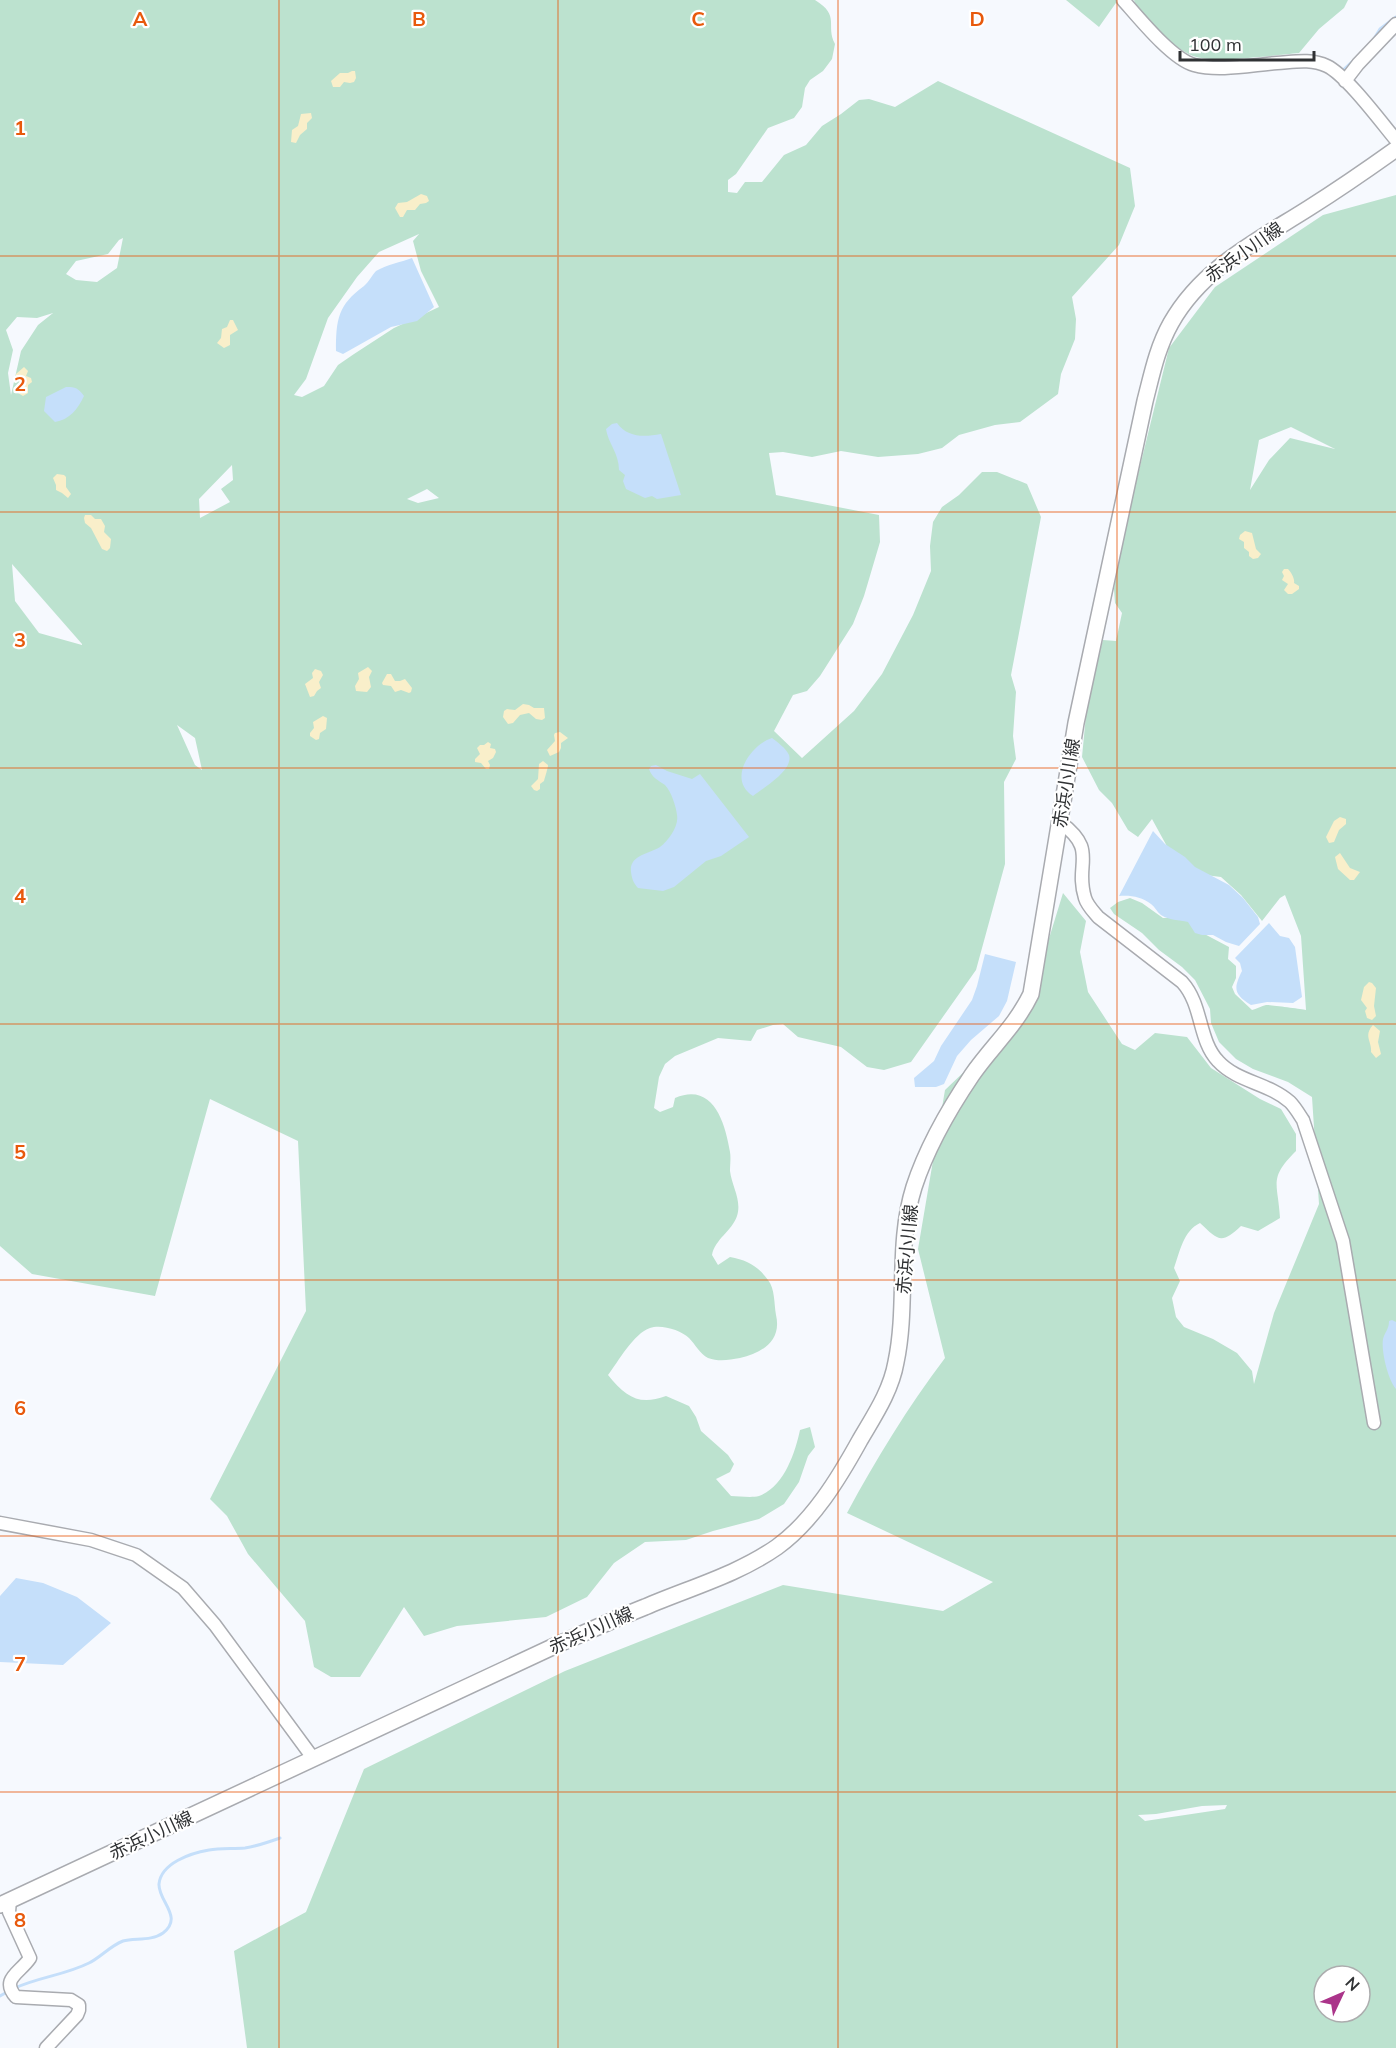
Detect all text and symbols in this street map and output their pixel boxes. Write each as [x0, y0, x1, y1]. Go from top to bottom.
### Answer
text: A [133, 6, 148, 31]
text: B [412, 6, 426, 31]
text: C [691, 6, 705, 31]
text: D [969, 6, 985, 31]
scale bar [1180, 24, 1314, 62]
text: 100 m [1189, 33, 1242, 56]
text: 1 [14, 115, 26, 140]
street label: 赤浜小川線 [1201, 217, 1287, 287]
text: 2 [14, 371, 26, 396]
text: 3 [14, 627, 26, 652]
street label: 赤浜小川線 [1048, 737, 1084, 829]
text: 4 [14, 883, 26, 908]
text: 5 [14, 1139, 26, 1164]
street label: 赤浜小川線 [892, 1203, 922, 1295]
text: 6 [14, 1395, 26, 1420]
street label: 赤浜小川線 [545, 1601, 637, 1659]
text: 7 [14, 1651, 26, 1676]
street label: 赤浜小川線 [105, 1806, 197, 1864]
text: 8 [14, 1907, 26, 1932]
north arrow [1312, 1964, 1372, 2024]
text: N [1341, 1972, 1364, 1995]

